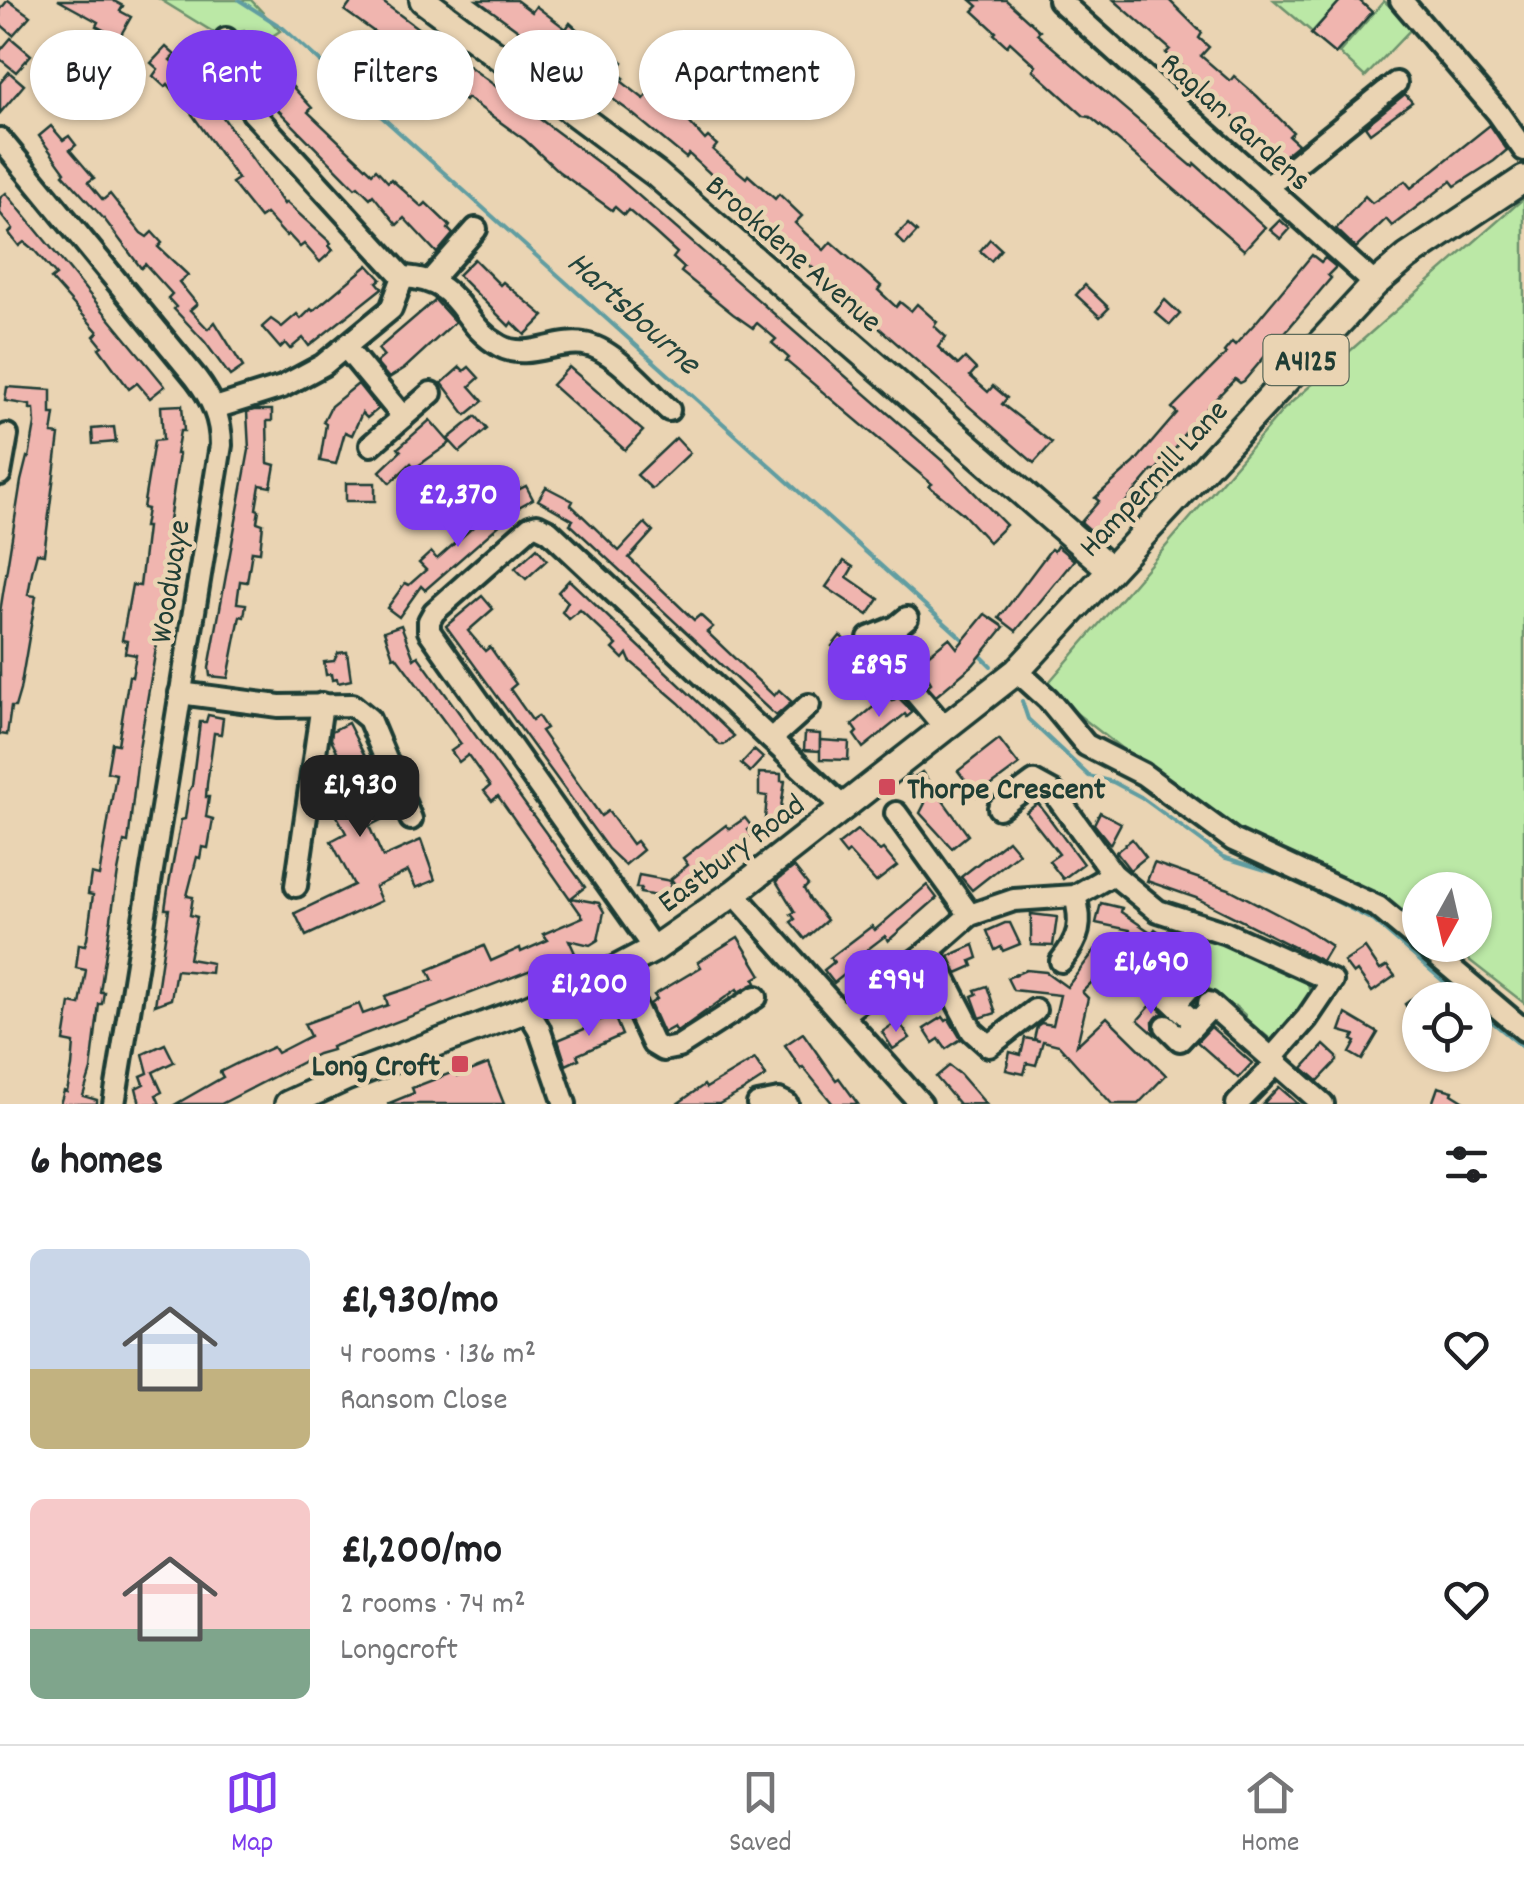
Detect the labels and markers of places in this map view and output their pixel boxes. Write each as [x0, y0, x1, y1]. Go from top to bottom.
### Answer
pin: £2,370 [377, 465, 539, 550]
pin: £895 [820, 635, 938, 720]
pin: £1,930 [279, 755, 441, 840]
place label: Thorpe Crescent [907, 769, 1106, 815]
marker: Thorpe Crescent [876, 776, 898, 798]
pin: £1,690 [1070, 932, 1232, 1017]
pin: £994 [837, 950, 955, 1035]
pin: £1,200 [508, 954, 670, 1039]
place label: Long Croft [312, 1046, 440, 1092]
marker: Long Croft [449, 1053, 471, 1075]

